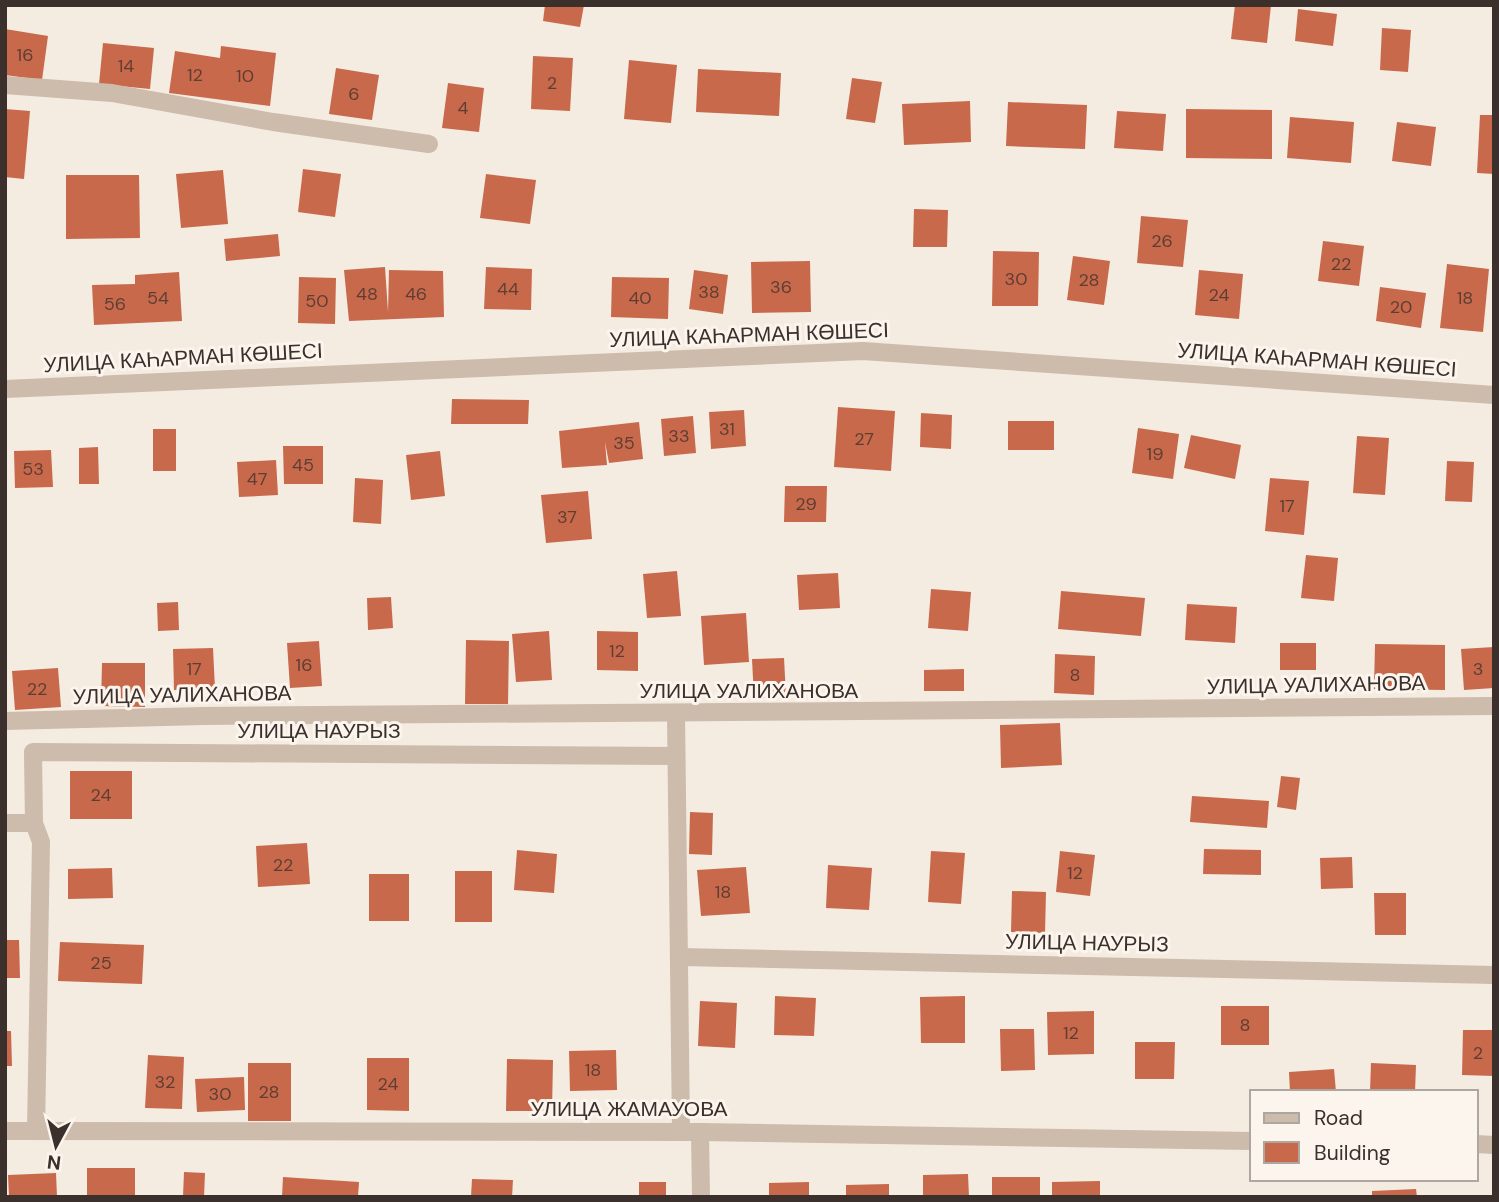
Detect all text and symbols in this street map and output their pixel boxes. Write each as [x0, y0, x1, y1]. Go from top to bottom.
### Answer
house number: 16 [17, 43, 33, 67]
house number: 14 [118, 54, 134, 78]
house number: 12 [187, 63, 203, 87]
house number: 10 [236, 64, 254, 88]
house number: 2 [547, 71, 557, 95]
house number: 6 [348, 82, 360, 106]
house number: 4 [458, 96, 469, 120]
house number: 26 [1151, 229, 1173, 253]
house number: 22 [1331, 252, 1351, 276]
house number: 30 [1005, 267, 1027, 291]
house number: 28 [1078, 268, 1100, 292]
house number: 36 [770, 275, 792, 299]
house number: 44 [497, 277, 519, 301]
house number: 38 [698, 280, 720, 304]
house number: 48 [356, 282, 378, 306]
house number: 46 [405, 282, 427, 306]
house number: 24 [1209, 283, 1230, 307]
house number: 54 [147, 286, 169, 310]
house number: 40 [628, 286, 652, 310]
house number: 18 [1457, 286, 1473, 310]
house number: 50 [305, 289, 329, 313]
house number: 56 [104, 292, 126, 316]
house number: 20 [1390, 295, 1412, 319]
street label: УЛИЦА КАҺАРМАН КӨШЕСІ [609, 316, 889, 354]
street label: УЛИЦА КАҺАРМАН КӨШЕСІ [1176, 336, 1458, 384]
street label: УЛИЦА КАҺАРМАН КӨШЕСІ [43, 337, 323, 379]
house number: 31 [719, 417, 735, 441]
house number: 33 [668, 424, 690, 448]
house number: 27 [854, 427, 874, 451]
house number: 35 [613, 431, 635, 455]
house number: 19 [1147, 442, 1163, 466]
house number: 45 [292, 453, 314, 477]
house number: 53 [22, 457, 44, 481]
house number: 47 [247, 467, 267, 491]
house number: 29 [795, 492, 817, 516]
house number: 17 [1279, 494, 1295, 518]
house number: 37 [557, 505, 577, 529]
house number: 12 [609, 639, 625, 663]
house number: 16 [296, 653, 312, 677]
house number: 17 [186, 657, 202, 681]
house number: 3 [1473, 657, 1483, 681]
house number: 8 [1070, 663, 1080, 687]
street label: УЛИЦА УАЛИХАНОВА [1206, 669, 1426, 701]
house number: 22 [27, 677, 47, 701]
street label: УЛИЦА УАЛИХАНОВА [640, 677, 858, 705]
street label: УЛИЦА УАЛИХАНОВА [72, 679, 292, 711]
street label: УЛИЦА НАУРЫЗ [237, 717, 401, 745]
house number: 24 [91, 783, 112, 807]
house number: 22 [273, 853, 293, 877]
house number: 12 [1067, 861, 1083, 885]
house number: 18 [715, 880, 731, 904]
street label: УЛИЦА НАУРЫЗ [1005, 928, 1169, 958]
house number: 25 [90, 951, 112, 975]
house number: 8 [1240, 1013, 1250, 1037]
house number: 12 [1063, 1021, 1079, 1045]
house number: 2 [1473, 1041, 1483, 1065]
house number: 18 [585, 1058, 601, 1082]
house number: 32 [154, 1070, 176, 1094]
house number: 24 [378, 1072, 399, 1096]
house number: 28 [258, 1080, 280, 1104]
house number: 30 [209, 1082, 231, 1106]
legend [1250, 1090, 1478, 1181]
street label: УЛИЦА ЖАМАУОВА [531, 1095, 727, 1123]
text: Road [1314, 1104, 1363, 1132]
north arrow [21, 1111, 91, 1181]
text: Building [1314, 1139, 1391, 1167]
text: N [46, 1149, 62, 1176]

